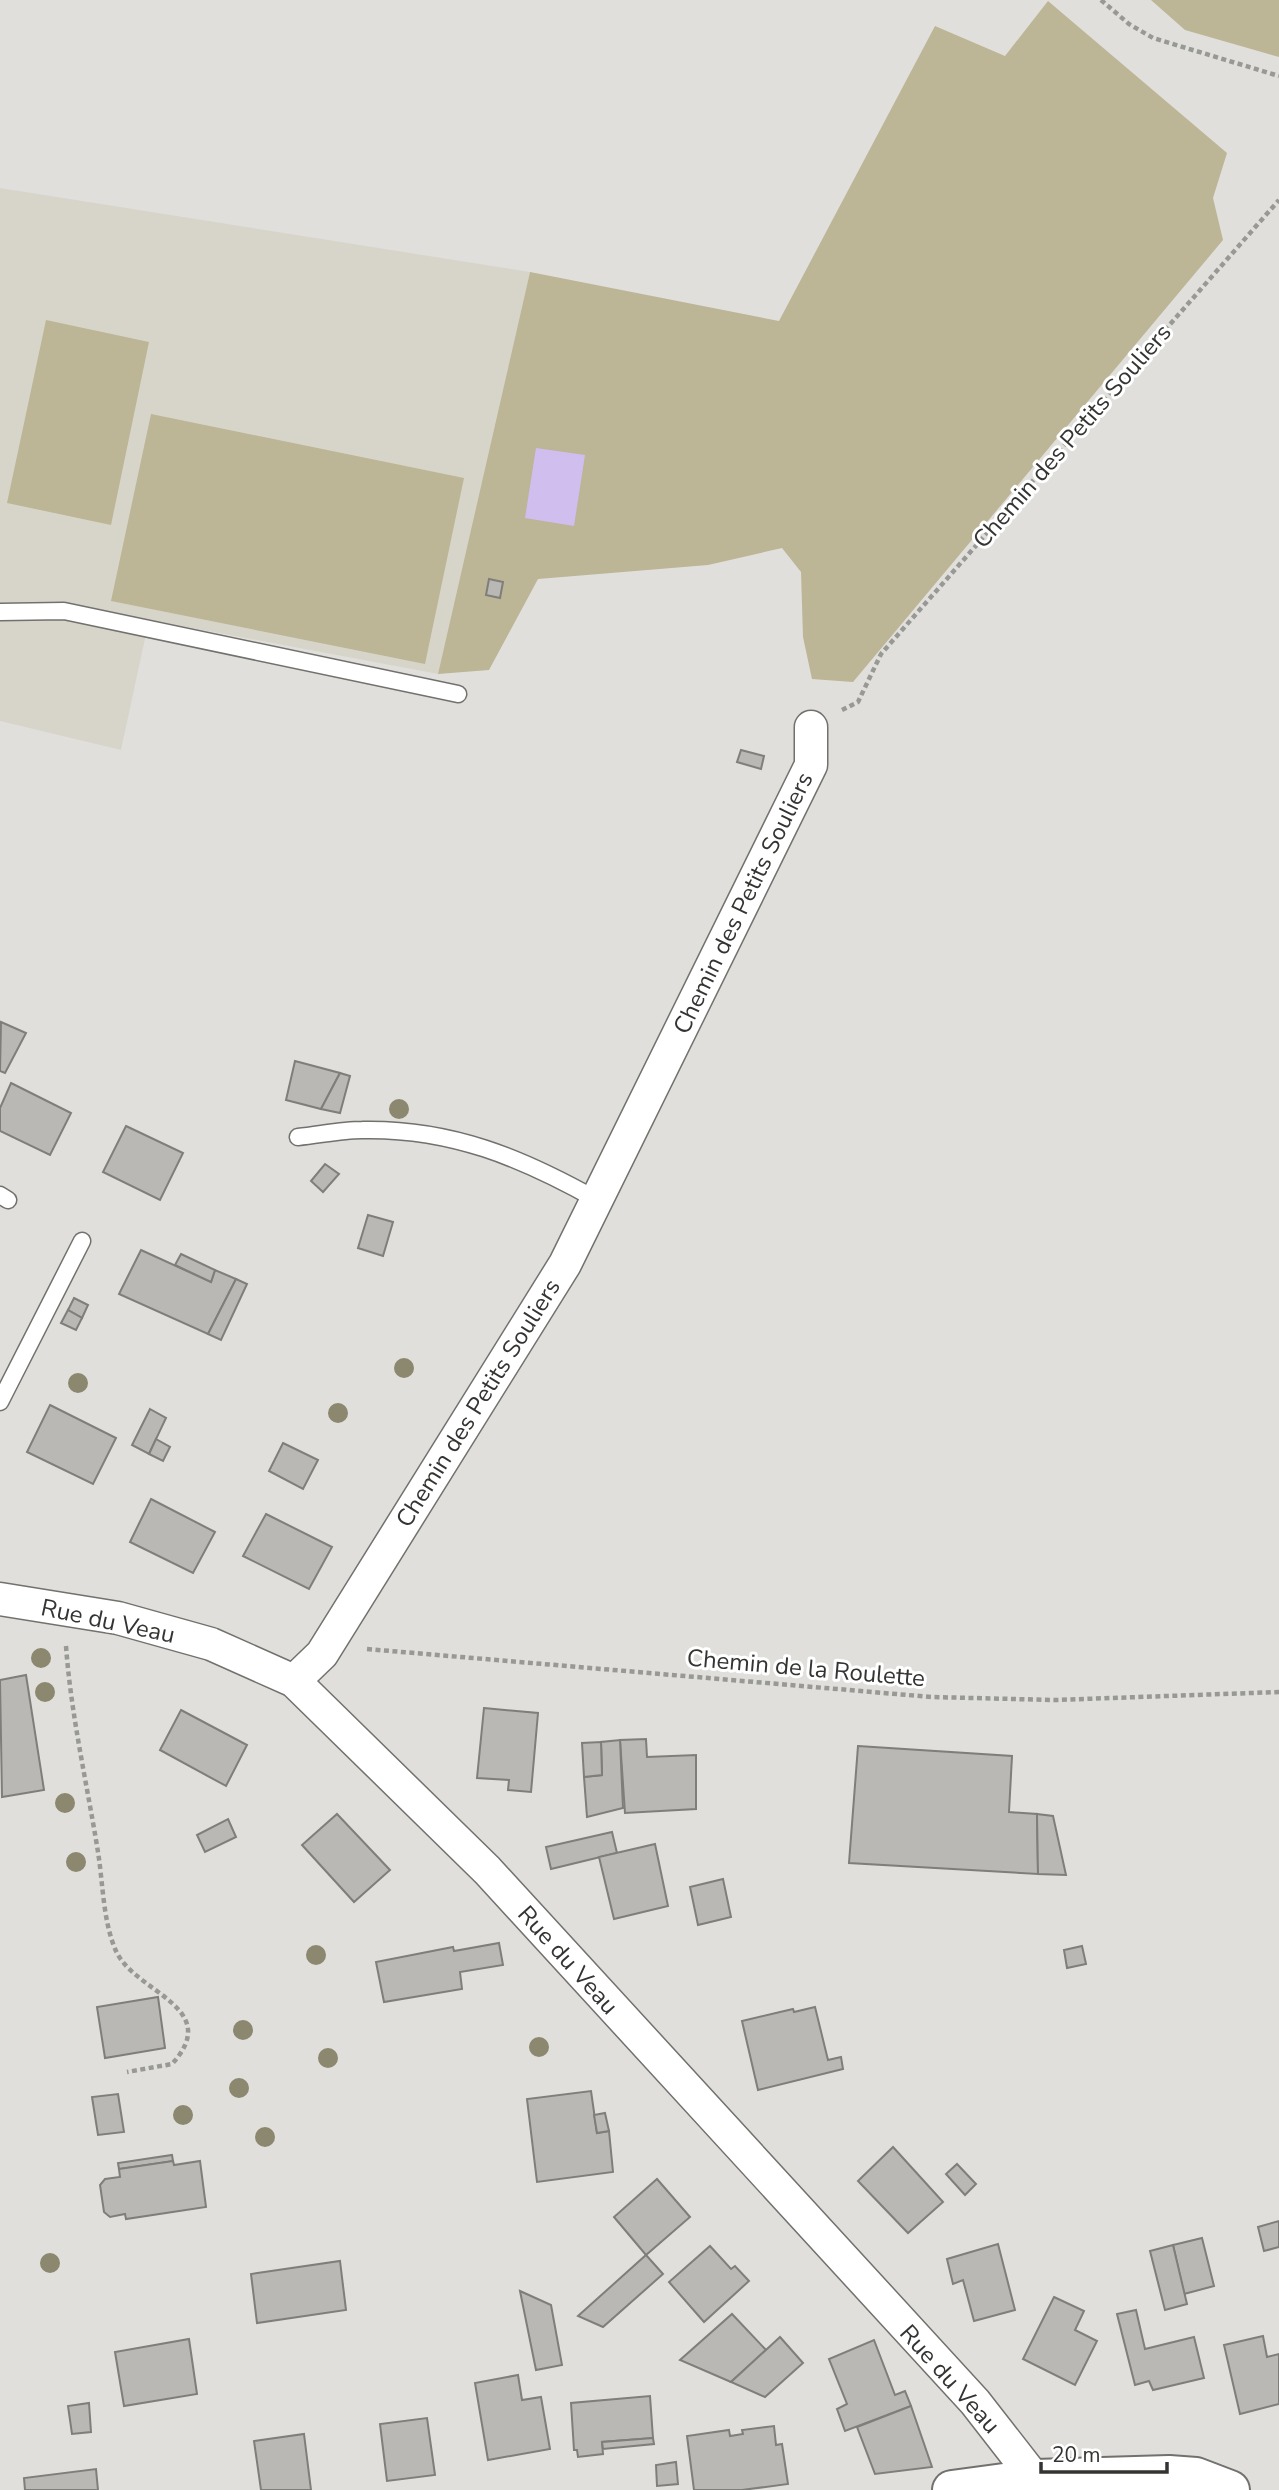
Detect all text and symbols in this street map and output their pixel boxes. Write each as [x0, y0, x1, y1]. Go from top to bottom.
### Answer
street label: Chemin des Petits Souliers [966, 317, 1178, 555]
street label: Chemin des Petits Souliers [666, 767, 820, 1039]
street label: Chemin des Petits Souliers [388, 1273, 568, 1533]
street label: Rue du Veau [38, 1591, 178, 1651]
street label: Chemin de la Roulette [686, 1642, 926, 1694]
street label: Rue du Veau [511, 1899, 625, 2021]
street label: Rue du Veau [893, 2318, 1007, 2440]
scale bar [1041, 2430, 1167, 2474]
text: 20 m [1052, 2441, 1101, 2469]

